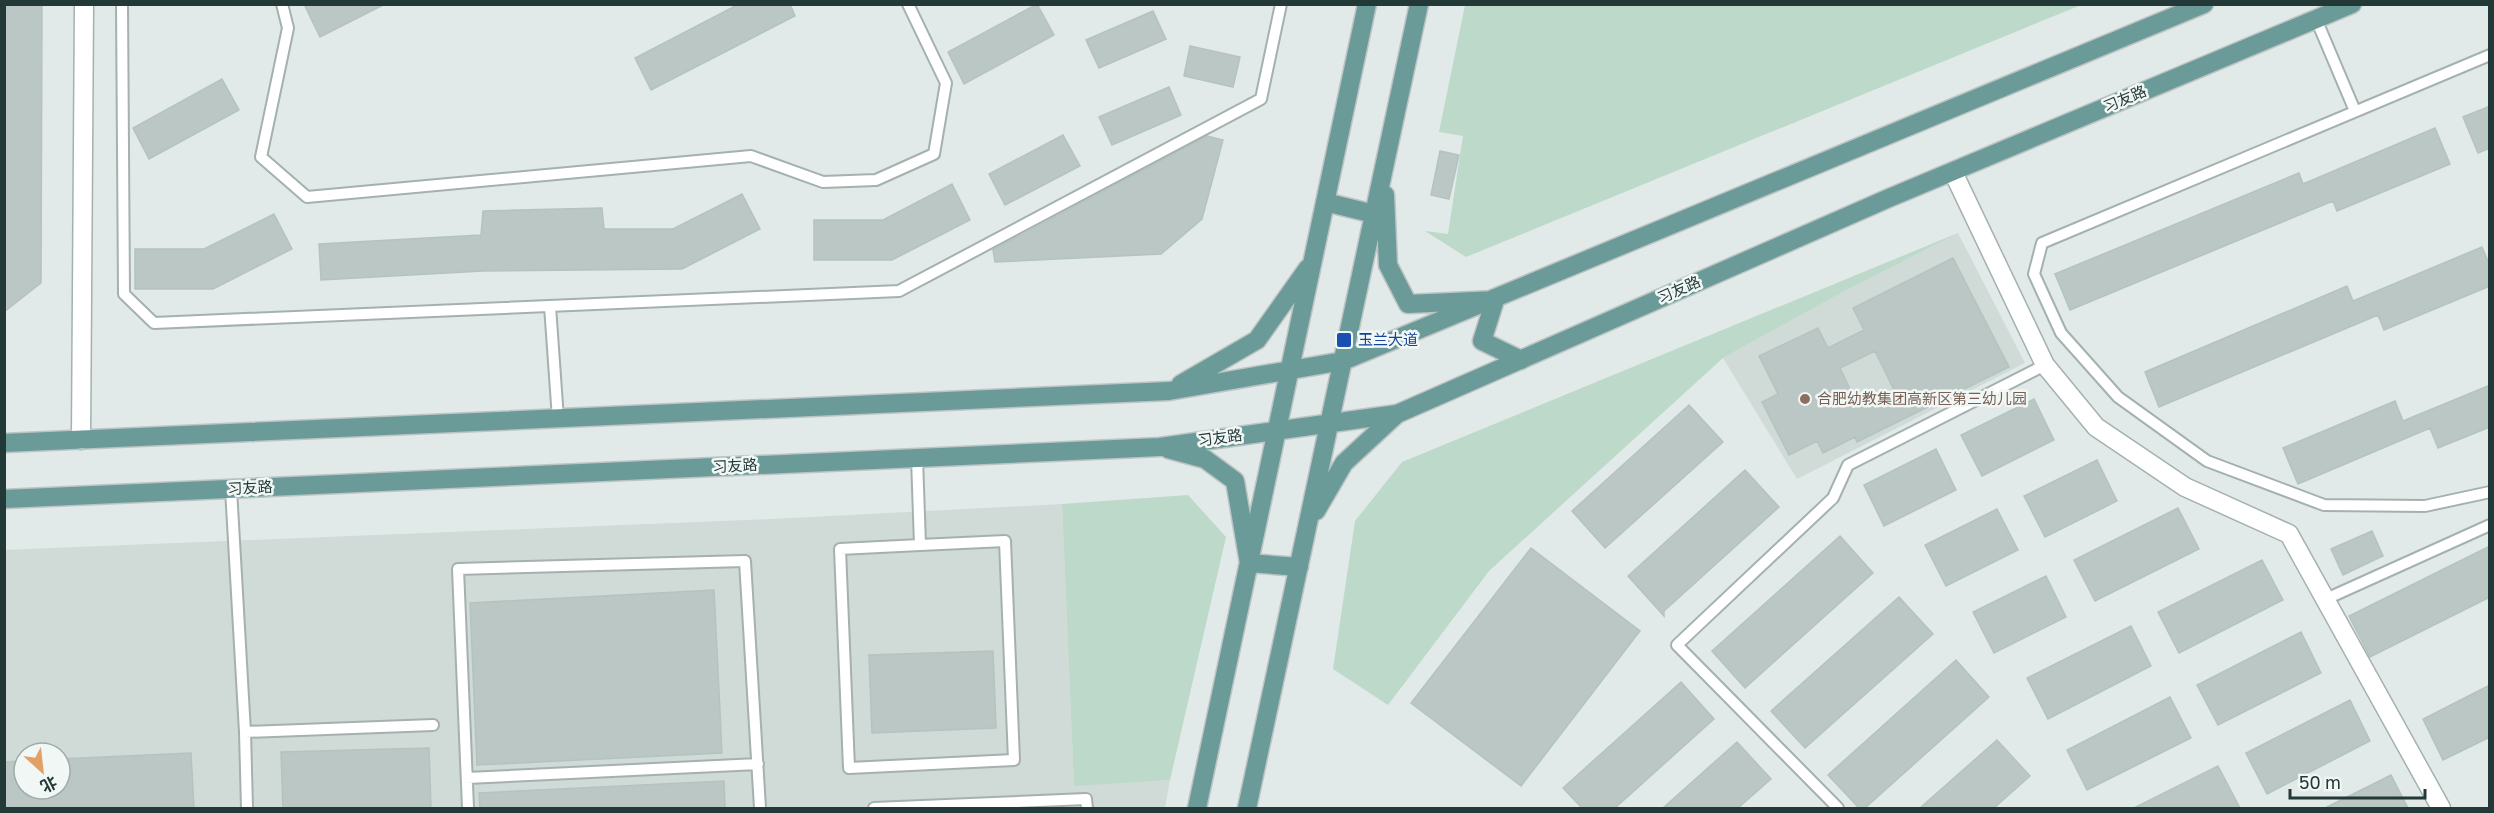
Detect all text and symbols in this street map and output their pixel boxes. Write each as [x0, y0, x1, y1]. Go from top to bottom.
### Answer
street label: 习友路 [2100, 81, 2149, 115]
street label: 习友路 [1654, 272, 1703, 306]
place label: 玉兰大道 [1358, 330, 1418, 348]
marker: 玉兰大道 [1335, 331, 1353, 349]
place label: 合肥幼教集团高新区第三幼儿园 [1817, 389, 2027, 407]
marker: 合肥幼教集团高新区第三幼儿园 [1798, 392, 1812, 406]
street label: 习友路 [1196, 425, 1243, 449]
street label: 习友路 [712, 455, 758, 475]
street label: 习友路 [227, 477, 273, 497]
north arrow [12, 741, 72, 801]
scale bar [2290, 762, 2425, 800]
text: 50 m [2299, 771, 2341, 793]
text: 北 [37, 772, 60, 797]

